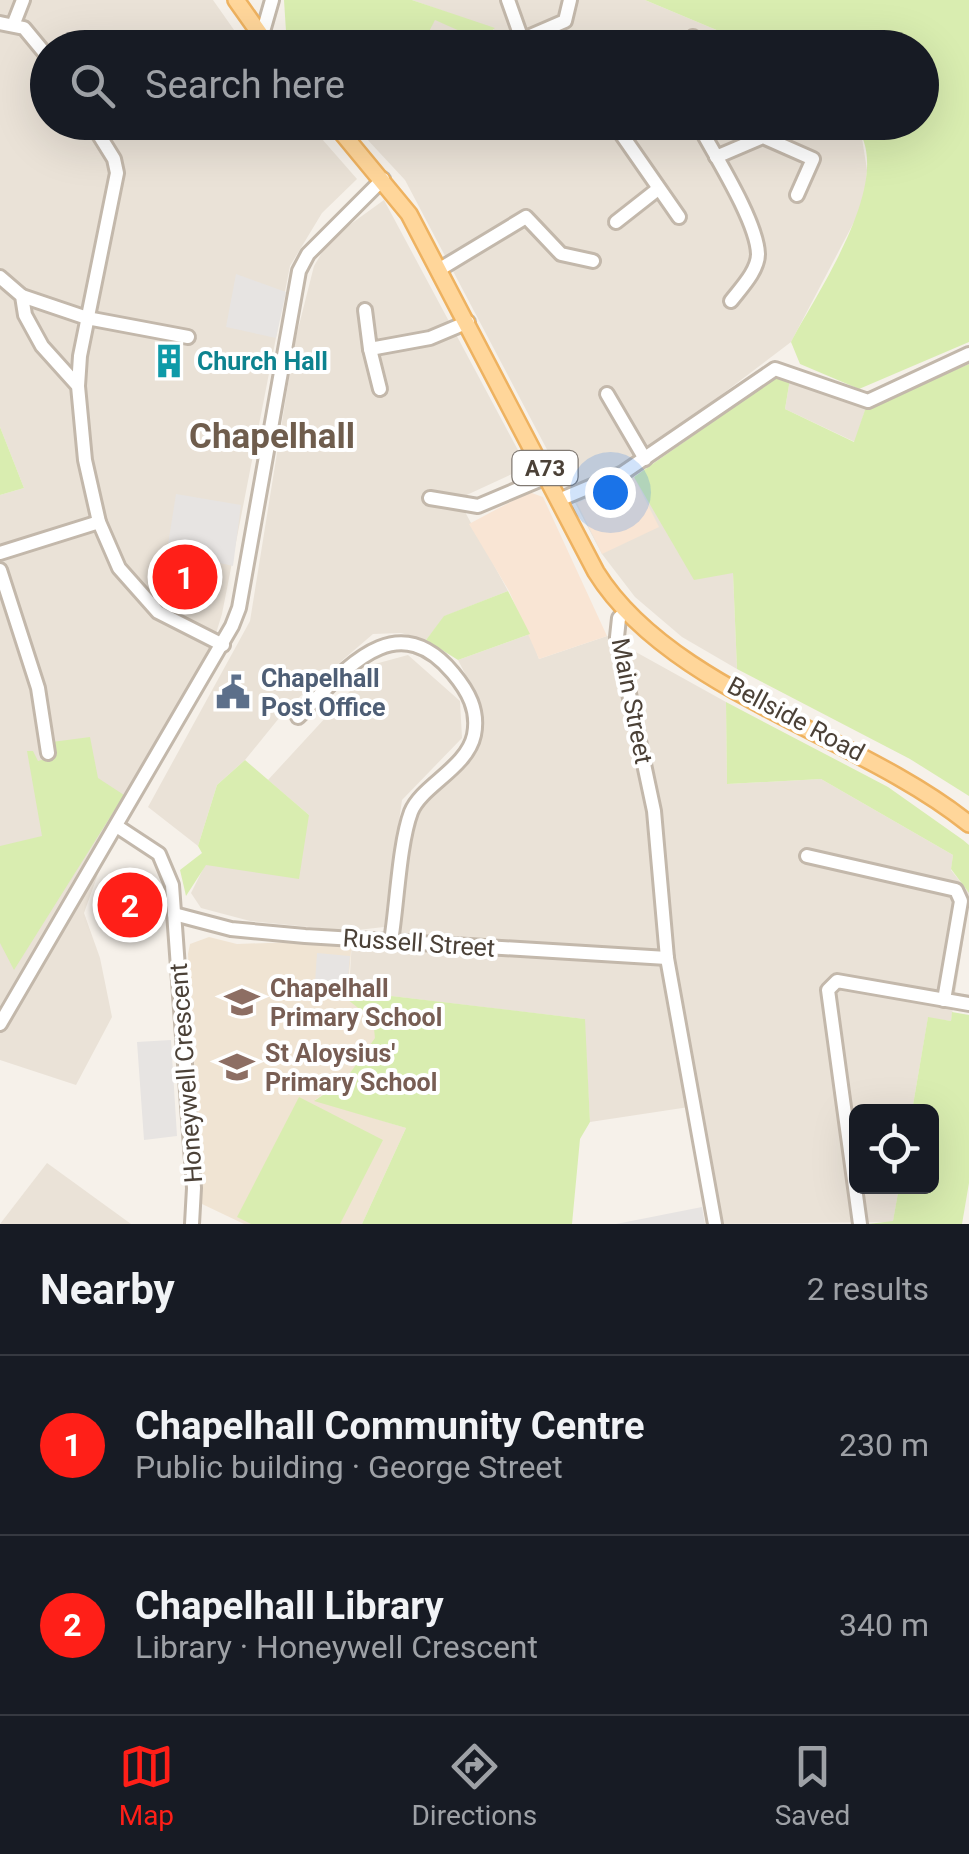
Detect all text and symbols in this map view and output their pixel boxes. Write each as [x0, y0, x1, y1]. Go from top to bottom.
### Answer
search box [30, 30, 939, 140]
icon: search [65, 58, 120, 113]
text: Search here [145, 63, 345, 107]
building icon: Church Hall [150, 342, 188, 380]
place label: Church Hall [197, 347, 328, 376]
district label: Chapelhall [189, 416, 355, 457]
road number: A73 [512, 451, 578, 485]
your location [585, 467, 636, 518]
pin: 1 [152, 540, 218, 614]
street label: Main Street [606, 636, 658, 766]
place label: Chapelhall Post Office [261, 664, 386, 722]
street label: Bellside Road [723, 671, 869, 767]
public building icon: Chapelhall Post Office [214, 673, 252, 711]
pin: 2 [98, 868, 162, 942]
street label: Russell Street [342, 923, 496, 963]
street label: Honeywell Crescent [164, 962, 208, 1184]
place label: Chapelhall Primary School [270, 974, 442, 1032]
school or university icon: Chapelhall Primary School [223, 983, 261, 1021]
place label: St Aloysius' Primary School [265, 1039, 437, 1097]
school or university icon: St Aloysius' Primary School [218, 1048, 256, 1086]
map controls [849, 1104, 939, 1194]
button: locate [849, 1104, 939, 1194]
text: Nearby [40, 1265, 175, 1314]
text: 2 results [807, 1270, 929, 1308]
text: Chapelhall Community Centre [135, 1404, 644, 1448]
text: 1 [63, 1426, 82, 1464]
text: 230 m [839, 1426, 929, 1464]
text: Public building · George Street [135, 1448, 563, 1486]
text: Chapelhall Library [135, 1584, 444, 1628]
text: 2 [63, 1606, 82, 1644]
text: 340 m [839, 1606, 929, 1644]
text: Library · Honeywell Crescent [135, 1628, 538, 1666]
tab: Map [119, 1739, 174, 1832]
tab: Directions [411, 1739, 537, 1832]
tab: Saved [775, 1739, 850, 1832]

